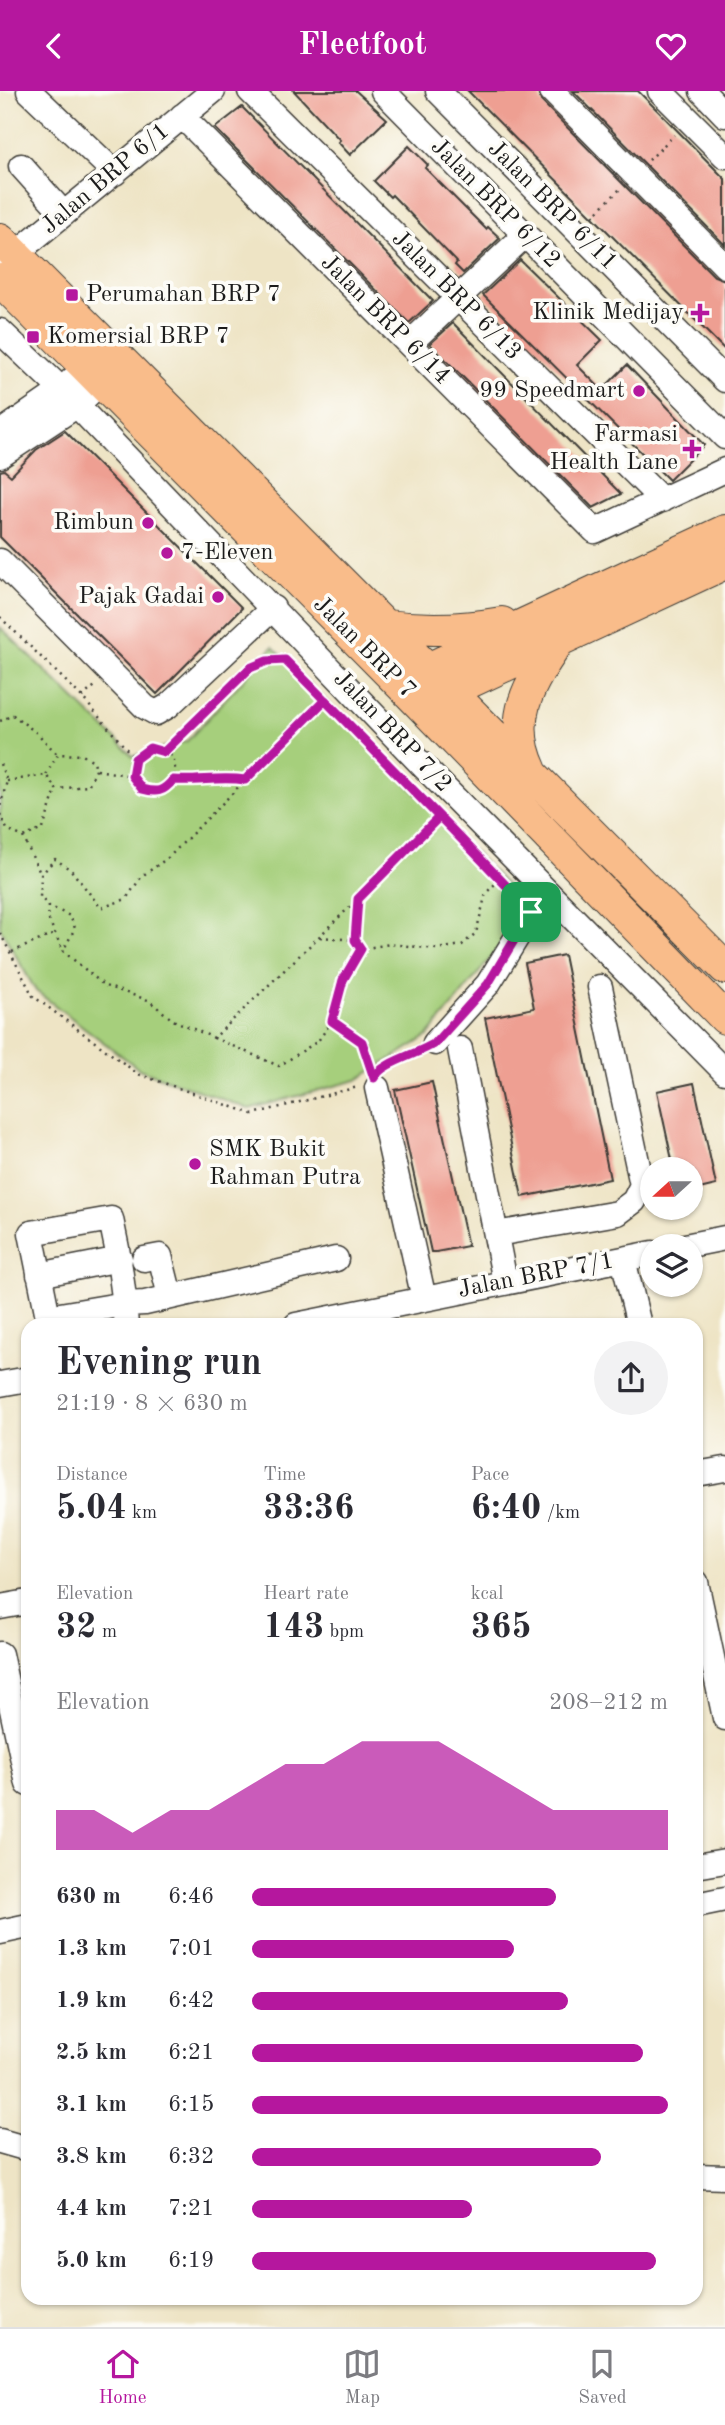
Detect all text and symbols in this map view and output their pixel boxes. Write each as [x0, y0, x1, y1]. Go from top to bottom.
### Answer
icon: back [35, 27, 73, 65]
icon: heart [652, 27, 690, 65]
text: Fleetfoot [298, 30, 427, 62]
street label: Jalan BRP 6/1 [38, 119, 174, 239]
street label: Jalan BRP 6/12 [426, 135, 564, 273]
street label: Jalan BRP 6/11 [483, 137, 621, 275]
street label: Jalan BRP 6/13 [387, 227, 525, 365]
street label: Jalan BRP 6/14 [316, 251, 454, 389]
place label: Perumahan BRP 7 [86, 283, 281, 307]
marker: Perumahan BRP 7 [64, 287, 80, 303]
place label: Klinik Medijay [532, 301, 684, 325]
marker: Klinik Medijay [690, 303, 710, 323]
place label: Komersial BRP 7 [47, 325, 230, 349]
marker: Komersial BRP 7 [25, 329, 41, 345]
place label: 99 Speedmart [479, 379, 625, 403]
marker: 99 Speedmart [631, 383, 647, 399]
place label: Farmasi Health Lane [550, 423, 678, 475]
marker: Farmasi Health Lane [684, 441, 700, 457]
place label: Rimbun [53, 511, 134, 535]
marker: Rimbun [140, 515, 156, 531]
place label: 7-Eleven [181, 541, 273, 565]
marker: 7-Eleven [159, 545, 175, 561]
place label: Pajak Gadai [78, 585, 204, 609]
marker: Pajak Gadai [210, 589, 226, 605]
street label: Jalan BRP 7 [308, 592, 420, 704]
street label: Jalan BRP 7/2 [328, 667, 456, 797]
pin [501, 882, 561, 942]
icon: arrive [512, 893, 550, 931]
place label: SMK Bukit Rahman Putra [209, 1138, 361, 1190]
marker: SMK Bukit Rahman Putra [187, 1156, 203, 1172]
north arrow [640, 1157, 704, 1220]
map controls [640, 1157, 703, 1297]
button: layers [640, 1234, 703, 1297]
street label: Jalan BRP 7/1 [456, 1249, 616, 1303]
button: share [594, 1341, 668, 1415]
text: Evening run [56, 1345, 262, 1383]
text: 21:19 · 8 × 630 m [56, 1392, 248, 1415]
text: Distance [56, 1466, 128, 1485]
text: Time [263, 1466, 306, 1485]
text: Pace [471, 1466, 509, 1485]
text: 5.04 [56, 1491, 127, 1526]
text: 33:36 [263, 1491, 354, 1526]
text: 6:40 [471, 1491, 541, 1526]
text: km [127, 1504, 157, 1523]
text: /km [541, 1504, 580, 1523]
text: Elevation [56, 1585, 133, 1604]
text: Heart rate [263, 1585, 349, 1604]
text: kcal [471, 1585, 503, 1604]
text: 32 [56, 1610, 97, 1645]
text: 143 [263, 1610, 324, 1645]
text: 365 [471, 1610, 532, 1645]
text: m [97, 1623, 117, 1642]
text: bpm [324, 1623, 364, 1642]
text: Elevation [56, 1691, 150, 1714]
text: 208–212 m [549, 1691, 668, 1714]
text: 630 m [56, 1885, 121, 1908]
text: 6:46 [168, 1885, 214, 1908]
text: 1.3 km [56, 1937, 127, 1960]
text: 7:01 [168, 1937, 214, 1960]
text: 1.9 km [56, 1989, 127, 2012]
text: 6:42 [168, 1989, 214, 2012]
text: 2.5 km [56, 2041, 127, 2064]
text: 6:21 [168, 2041, 214, 2064]
text: 3.1 km [56, 2093, 127, 2116]
text: 6:15 [168, 2093, 214, 2116]
text: 3.8 km [56, 2145, 127, 2168]
text: 6:32 [168, 2145, 214, 2168]
text: 4.4 km [56, 2197, 127, 2220]
text: 7:21 [168, 2197, 214, 2220]
text: 5.0 km [56, 2249, 127, 2272]
text: 6:19 [168, 2249, 214, 2272]
tab: Home [98, 2345, 147, 2410]
tab: Map [343, 2345, 381, 2410]
tab: Saved [578, 2345, 627, 2410]

